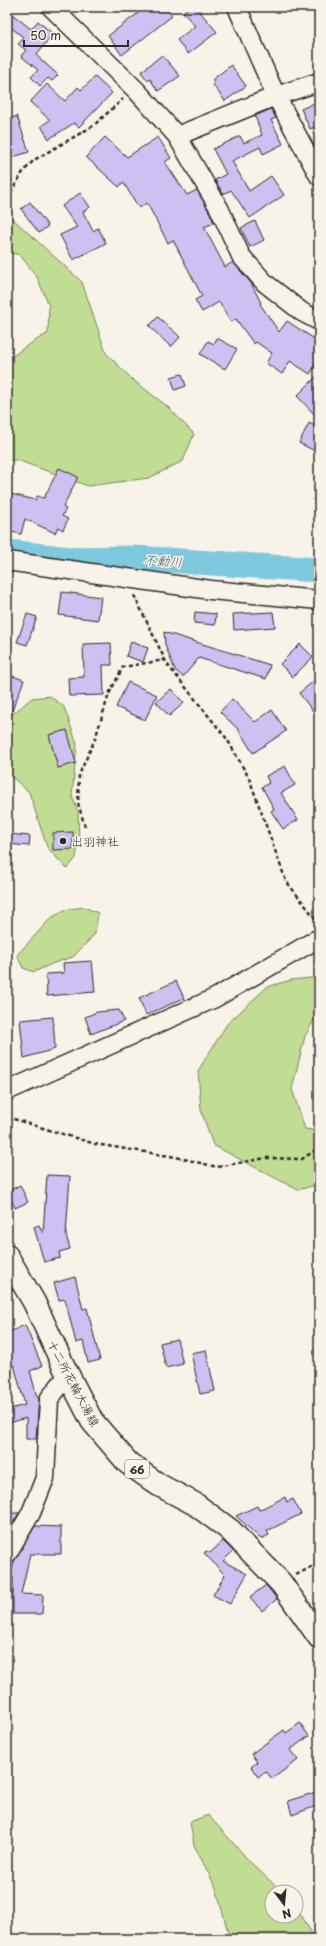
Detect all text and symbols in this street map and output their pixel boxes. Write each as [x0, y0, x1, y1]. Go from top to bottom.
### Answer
scale bar [24, 22, 128, 48]
text: 50 m [30, 26, 61, 44]
water label: 不動川 [143, 549, 183, 571]
place label: 出羽神社 [71, 832, 119, 850]
marker: 出羽神社 [58, 836, 68, 846]
street label: 十二所花輪大湯線 [44, 1336, 104, 1430]
road number: 66 [125, 1460, 149, 1478]
north arrow [264, 1884, 304, 1924]
text: N [280, 1905, 293, 1924]

